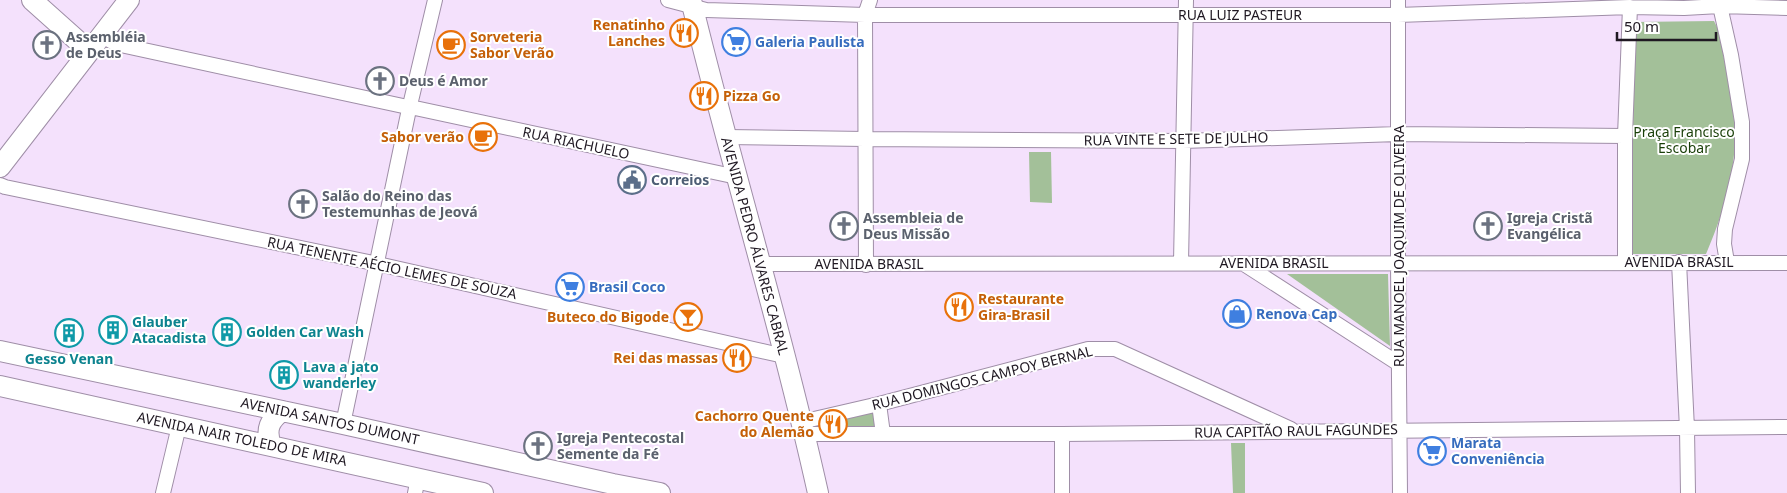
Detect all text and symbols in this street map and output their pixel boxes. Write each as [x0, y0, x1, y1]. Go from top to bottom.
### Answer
street label: RUA LUIZ PASTEUR [1178, 5, 1302, 24]
scale bar [1617, 10, 1716, 42]
place label: Renatinho Lanches [593, 15, 665, 50]
text: 50 m [1624, 16, 1659, 36]
restaurant icon: Renatinho Lanches [669, 18, 699, 48]
place label: Assembléia de Deus [66, 27, 146, 62]
place label: Sorveteria Sabor Verão [470, 27, 554, 62]
supermarket icon: Galeria Paulista [721, 27, 751, 57]
church icon: Assembléia de Deus [32, 30, 62, 60]
cafe icon: Sorveteria Sabor Verão [436, 30, 466, 60]
place label: Galeria Paulista [755, 32, 865, 51]
church icon: Deus é Amor [365, 66, 395, 96]
place label: Deus é Amor [399, 71, 488, 90]
restaurant icon: Pizza Go [689, 81, 719, 111]
place label: Pizza Go [723, 86, 781, 105]
cafe icon: Sabor verão [468, 122, 498, 152]
street label: RUA RIACHUELO [521, 122, 631, 163]
park label: Praça Francisco Escobar [1633, 122, 1735, 157]
street label: RUA MANOEL JOAQUIM DE OLIVEIRA [1389, 125, 1408, 367]
place label: Sabor verão [381, 127, 464, 146]
street label: RUA VINTE E SETE DE JULHO [1083, 127, 1269, 150]
street label: AVENIDA PEDRO ÁLVARES CABRAL [717, 135, 794, 357]
public building icon: Correios [617, 165, 647, 195]
place label: Correios [651, 170, 709, 189]
place label: Salão do Reino das Testemunhas de Jeová [322, 186, 478, 221]
church icon: Salão do Reino das Testemunhas de Jeová [288, 189, 318, 219]
place label: Assembleia de Deus Missão [863, 208, 964, 243]
place label: Igreja Cristã Evangélica [1507, 208, 1593, 243]
church icon: Assembleia de Deus Missão [829, 211, 859, 241]
church icon: Igreja Cristã Evangélica [1473, 211, 1503, 241]
street label: RUA TENENTE AÉCIO LEMES DE SOUZA [266, 232, 519, 303]
street label: AVENIDA BRASIL [1624, 252, 1734, 271]
street label: AVENIDA BRASIL [1219, 253, 1329, 272]
street label: AVENIDA BRASIL [814, 254, 924, 273]
supermarket icon: Brasil Coco [555, 272, 585, 302]
place label: Brasil Coco [589, 277, 666, 296]
place label: Restaurante Gira-Brasil [978, 289, 1064, 324]
restaurant icon: Restaurante Gira-Brasil [944, 292, 974, 322]
shop icon: Renova Cap [1222, 299, 1252, 329]
bar icon: Buteco do Bigode [673, 302, 703, 332]
place label: Renova Cap [1256, 304, 1338, 323]
place label: Buteco do Bigode [547, 307, 669, 326]
place label: Glauber Atacadista [132, 312, 206, 347]
building icon: Glauber Atacadista [98, 315, 128, 345]
building icon: Golden Car Wash [212, 317, 242, 347]
building icon: Gesso Venan [54, 318, 84, 348]
place label: Golden Car Wash [246, 322, 364, 341]
street label: RUA DOMINGOS CAMPOY BERNAL [869, 341, 1094, 414]
restaurant icon: Rei das massas [722, 343, 752, 373]
place label: Rei das massas [613, 348, 718, 367]
place label: Gesso Venan [25, 349, 113, 368]
place label: Lava a jato wanderley [303, 357, 379, 392]
building icon: Lava a jato wanderley [269, 360, 299, 390]
street label: AVENIDA SANTOS DUMONT [239, 392, 421, 449]
place label: Cachorro Quente do Alemão [695, 406, 814, 441]
street label: AVENIDA NAIR TOLEDO DE MIRA [135, 407, 349, 470]
restaurant icon: Cachorro Quente do Alemão [818, 409, 848, 439]
street label: RUA CAPITÃO RAUL FAGUNDES [1194, 419, 1398, 442]
place label: Igreja Pentecostal Semente da Fé [557, 428, 684, 463]
church icon: Igreja Pentecostal Semente da Fé [523, 431, 553, 461]
place label: Marata Conveniência [1451, 433, 1545, 468]
supermarket icon: Marata Conveniência [1417, 436, 1447, 466]

